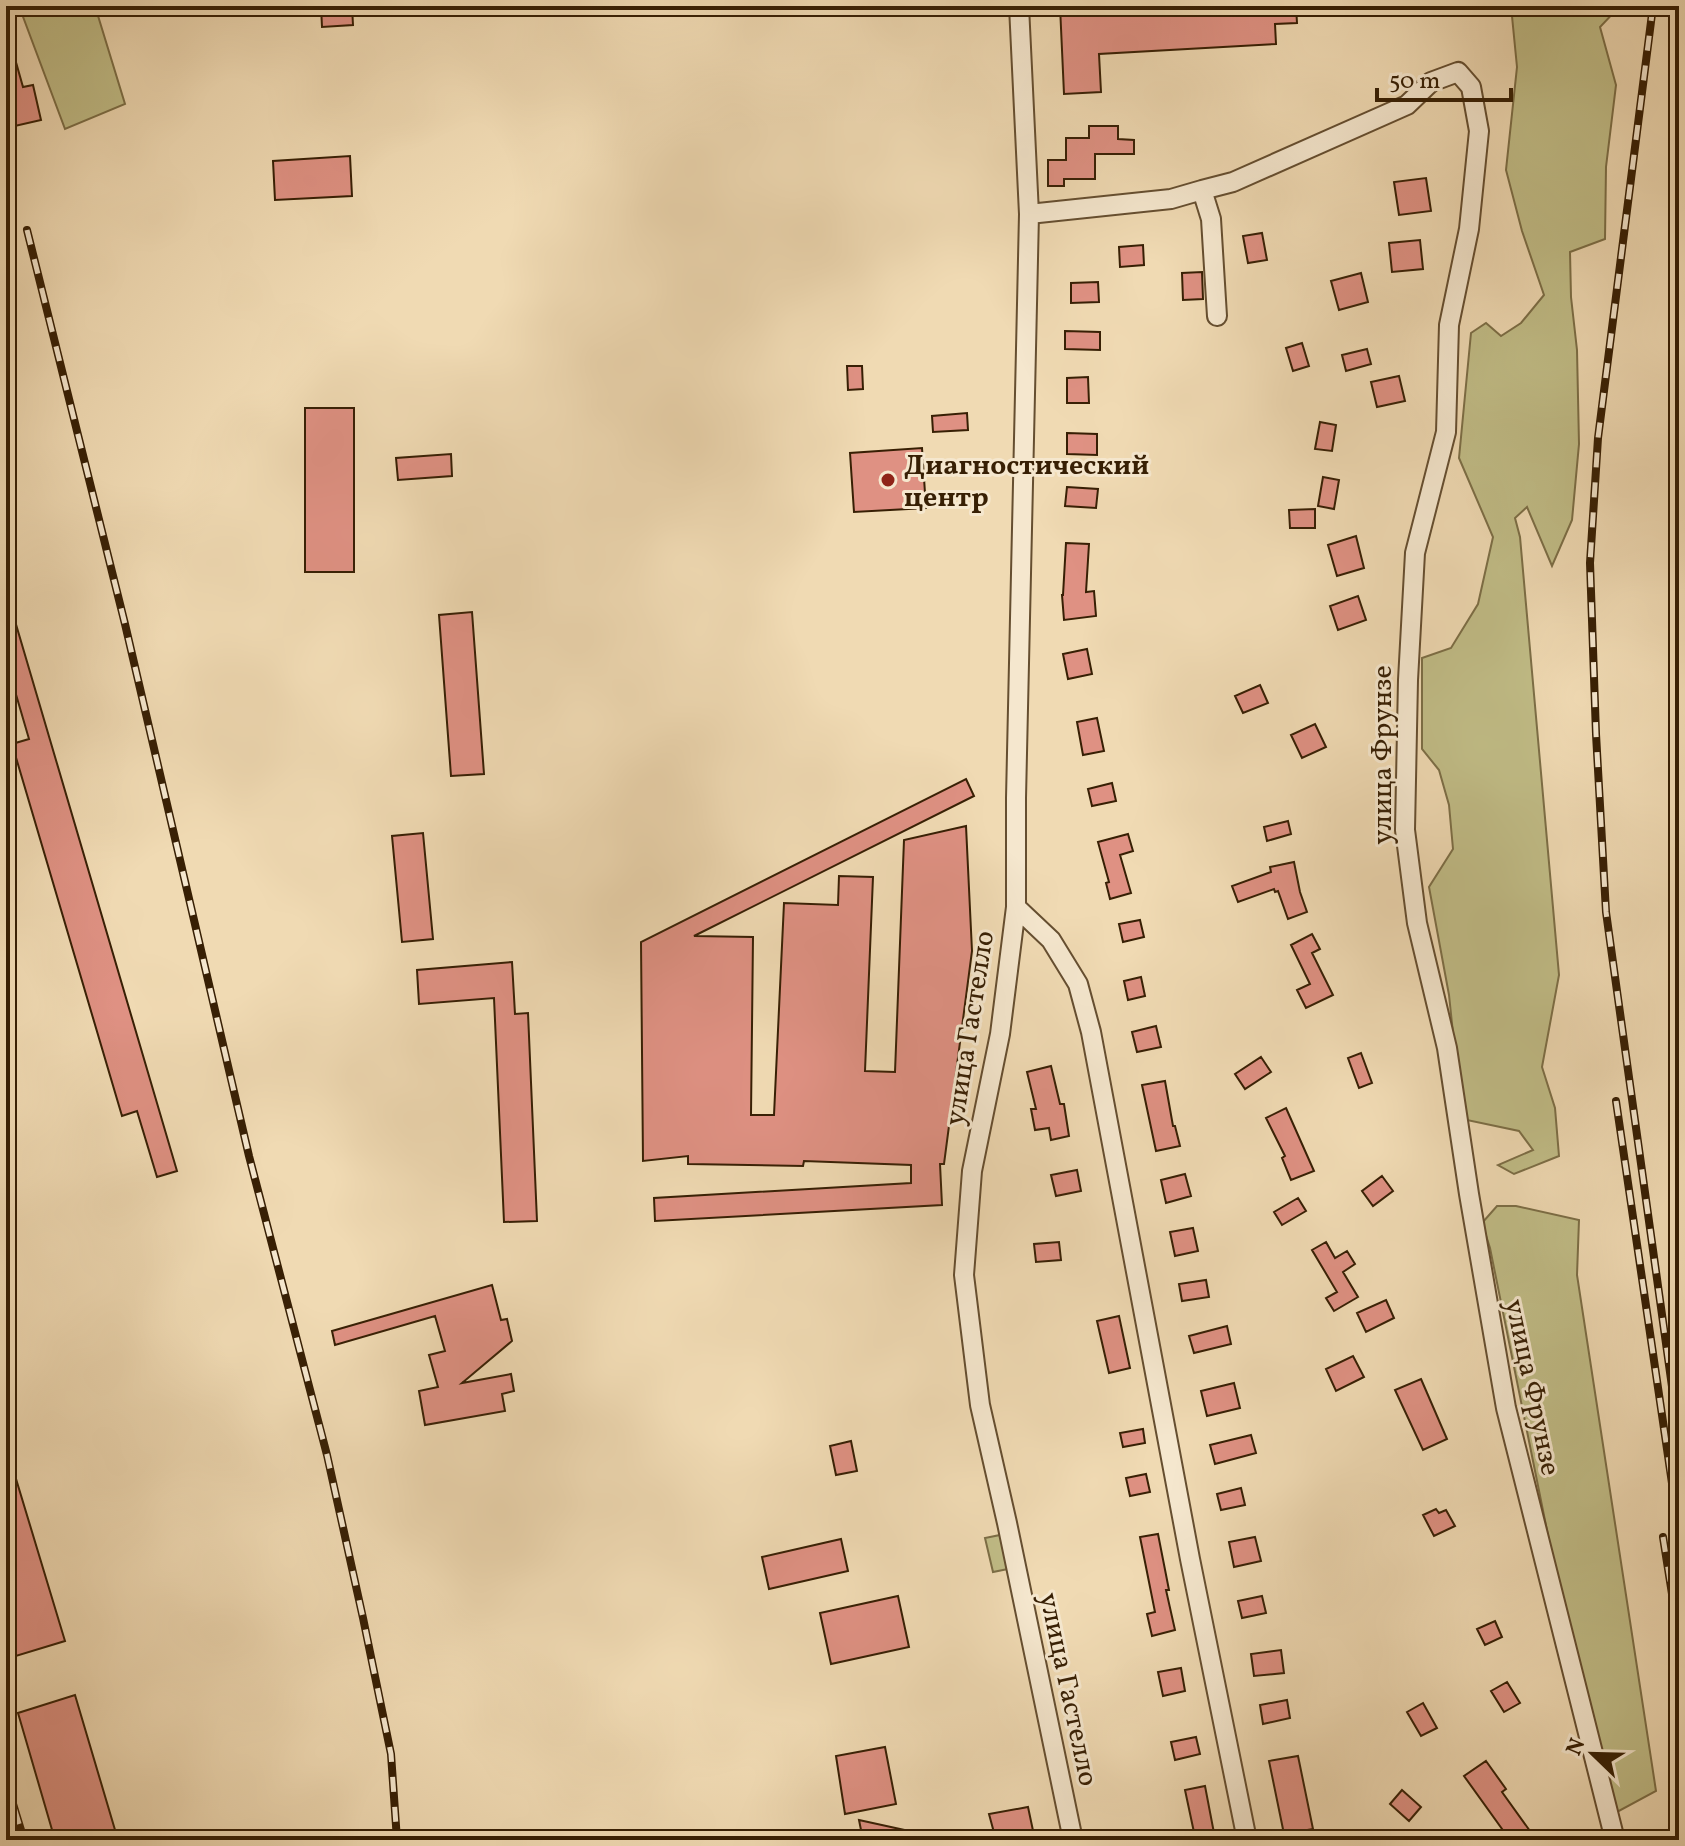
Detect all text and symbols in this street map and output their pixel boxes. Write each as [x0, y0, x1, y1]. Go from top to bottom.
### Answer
scale bar [1377, 52, 1511, 102]
text: 50 m [1389, 65, 1441, 99]
place label: Диагностический центр [904, 447, 1149, 518]
marker: Диагностический центр [879, 471, 897, 489]
street label: улица Фрунзе [1364, 665, 1403, 845]
street label: улица Гастелло [936, 928, 1005, 1129]
street label: улица Фрунзе [1494, 1296, 1569, 1479]
street label: улица Гастелло [1028, 1589, 1107, 1790]
north arrow [1553, 1714, 1633, 1794]
text: N [1560, 1734, 1594, 1761]

